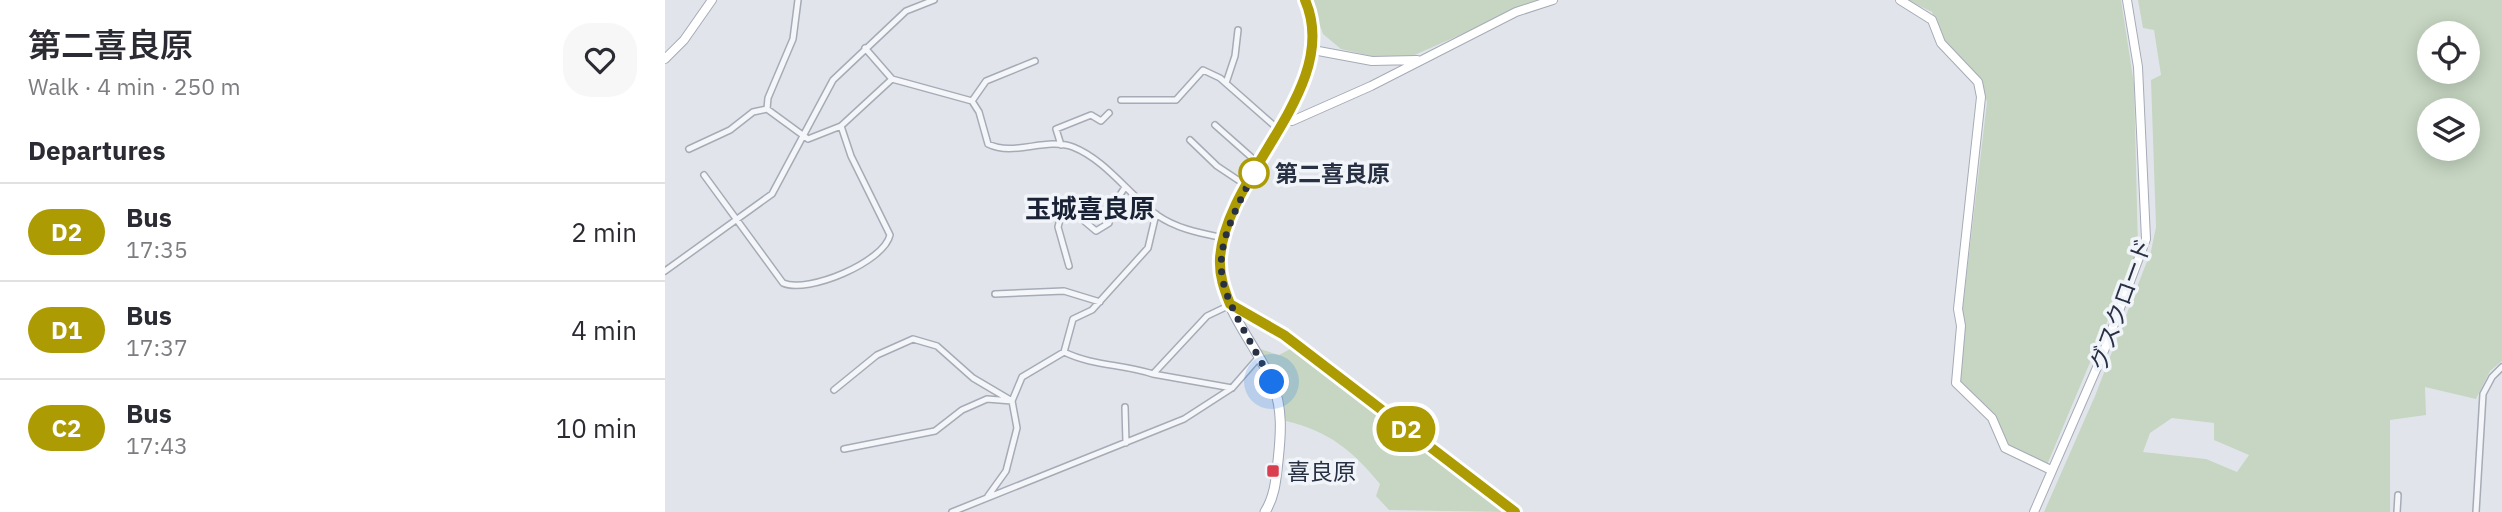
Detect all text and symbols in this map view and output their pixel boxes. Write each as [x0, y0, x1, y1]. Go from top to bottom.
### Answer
map controls [2417, 21, 2480, 161]
button: locate [2417, 21, 2480, 84]
text: 第二喜良原 [28, 23, 193, 66]
button: heart [563, 23, 637, 97]
text: Walk · 4 min · 250 m [28, 71, 241, 101]
button: layers [2417, 98, 2480, 161]
text: Departures [28, 133, 166, 167]
marker: 第二喜良原 [1239, 158, 1269, 188]
place label: 第二喜良原 [1275, 158, 1390, 188]
district label: 玉城喜良原 [1025, 191, 1155, 225]
text: Bus [126, 200, 172, 234]
text: 2 min [571, 215, 637, 249]
text: D2 [51, 216, 82, 248]
text: 17:35 [126, 234, 188, 264]
street label: グスクロード [2082, 234, 2158, 374]
text: Bus [126, 298, 172, 332]
text: 4 min [571, 313, 637, 347]
text: D1 [51, 314, 82, 346]
text: 17:37 [126, 332, 188, 362]
your location [1254, 364, 1289, 399]
text: Bus [126, 396, 172, 430]
line badge: D2 [1375, 406, 1437, 452]
text: 10 min [556, 411, 637, 445]
text: C2 [51, 412, 82, 444]
text: D2 [1390, 413, 1422, 445]
text: 17:43 [126, 430, 188, 460]
place label: 喜良原 [1287, 456, 1356, 486]
marker: 喜良原 [1265, 463, 1281, 479]

